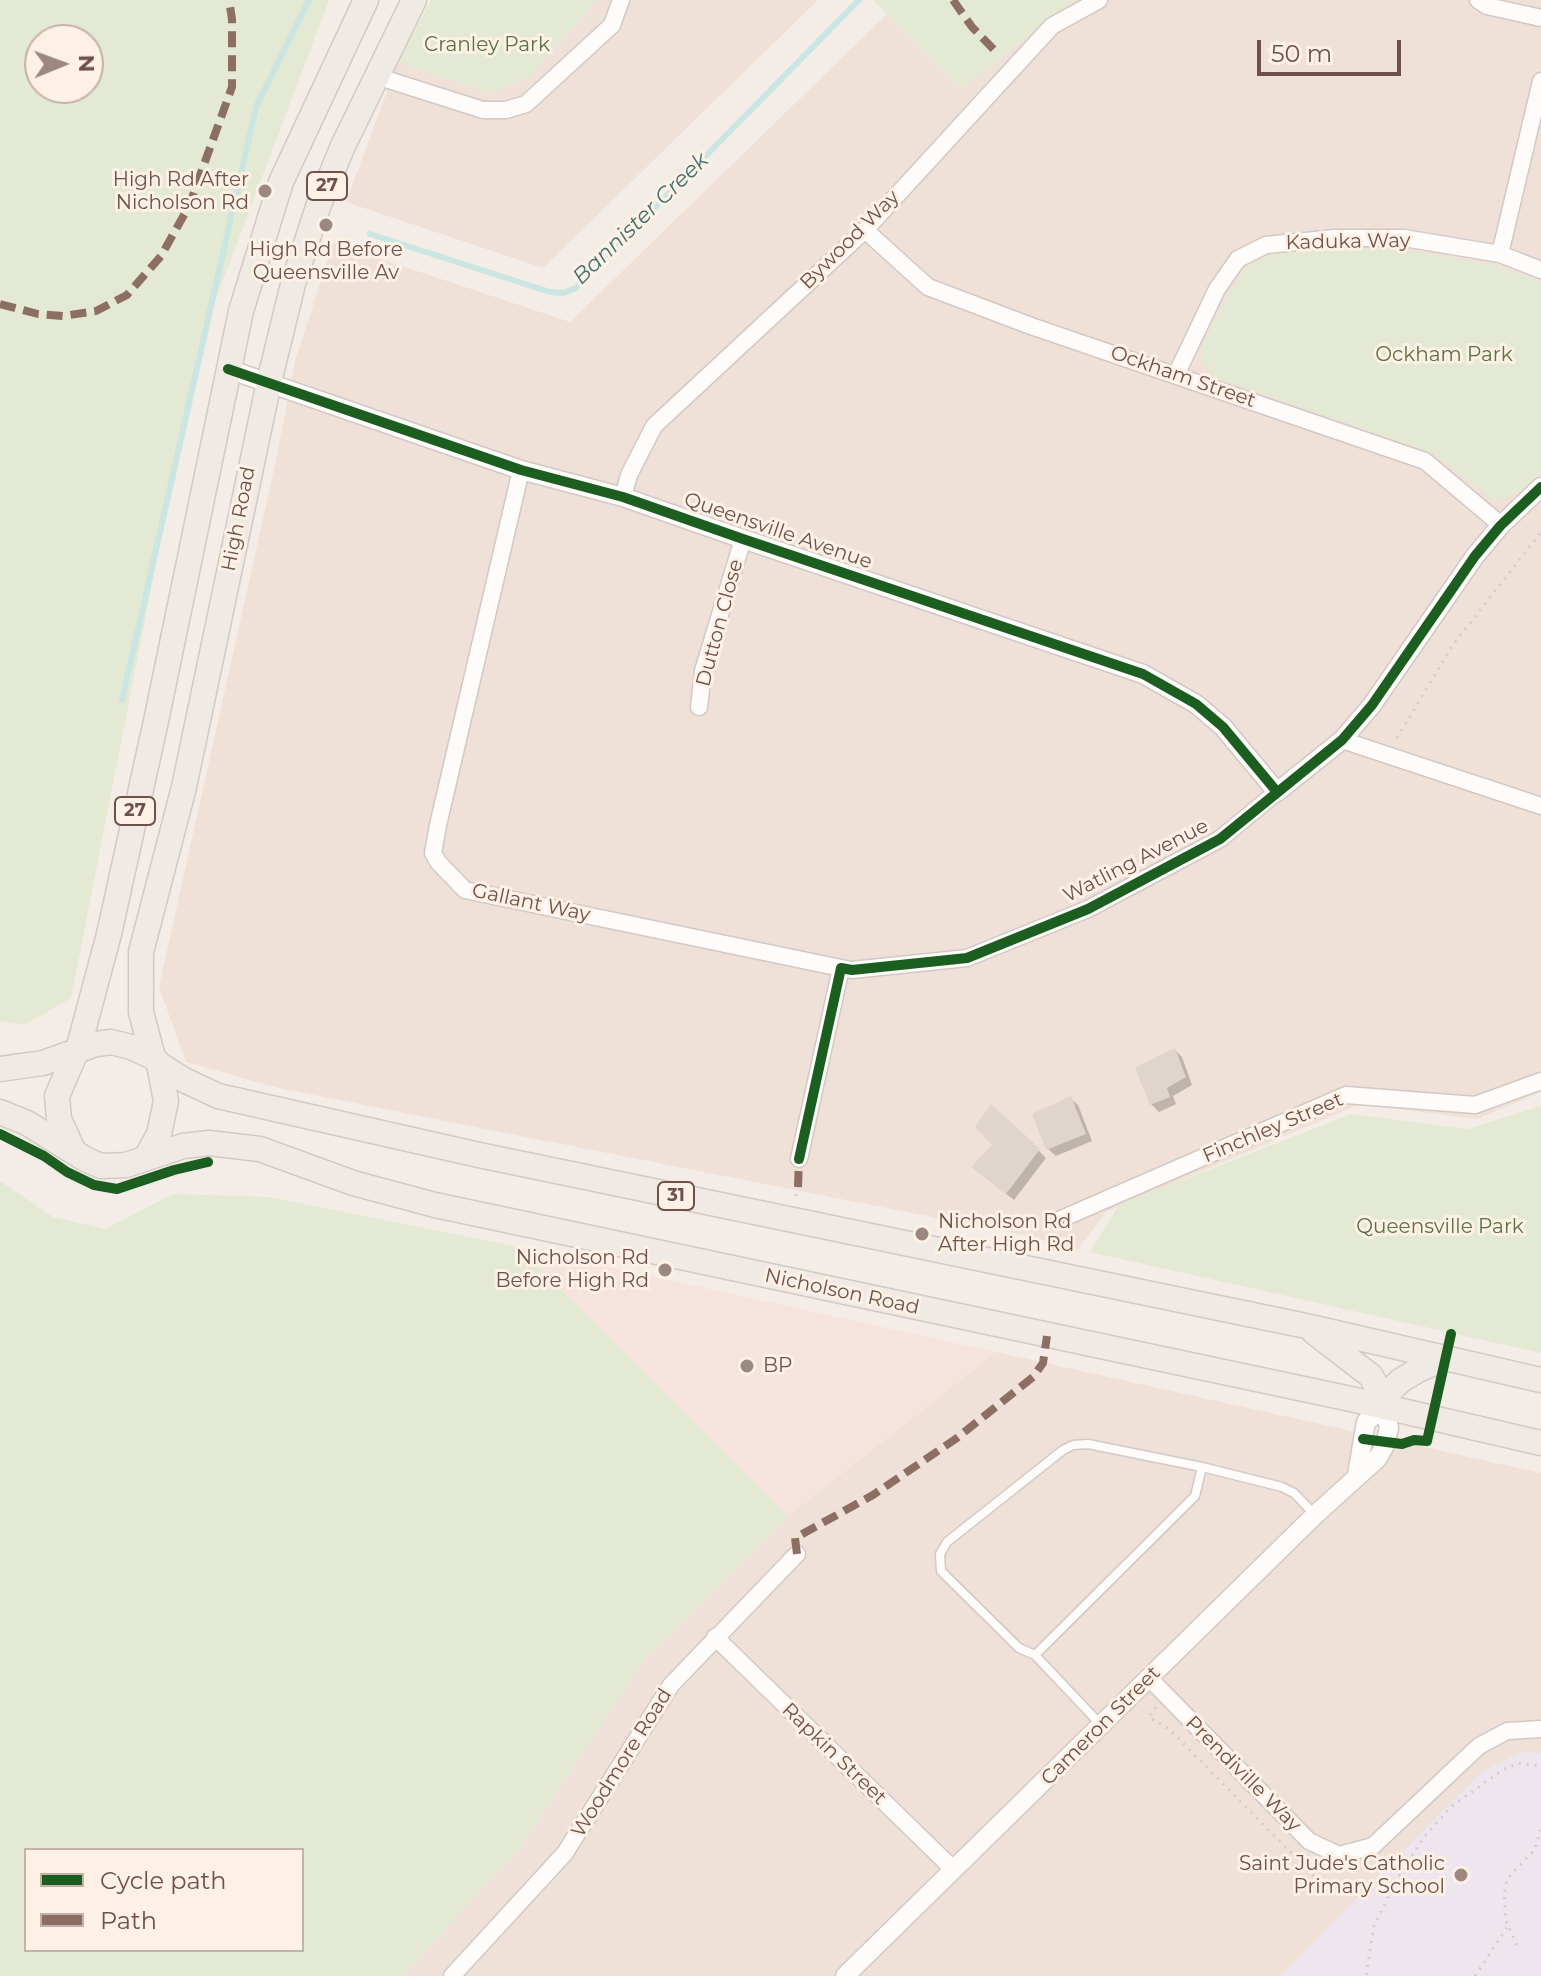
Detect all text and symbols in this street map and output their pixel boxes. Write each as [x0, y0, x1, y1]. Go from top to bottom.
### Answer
north arrow [24, 24, 104, 104]
scale bar [1261, 24, 1405, 74]
park label: Cranley Park [424, 33, 550, 57]
text: 50 m [1271, 39, 1332, 68]
text: N [73, 54, 100, 73]
water label: Bannister Creek [568, 148, 714, 290]
place label: High Rd After Nicholson Rd [113, 168, 249, 215]
road number: 27 [307, 172, 347, 200]
marker: High Rd After Nicholson Rd [256, 182, 274, 200]
street label: Bywood Way [795, 185, 905, 295]
marker: High Rd Before Queensville Av [317, 216, 335, 234]
street label: Kaduka Way [1285, 229, 1411, 255]
place label: High Rd Before Queensville Av [249, 238, 403, 285]
street label: Ockham Street [1107, 341, 1259, 413]
park label: Ockham Park [1375, 343, 1513, 367]
street label: High Road [217, 464, 261, 574]
street label: Queensville Avenue [681, 488, 875, 574]
street label: Dutton Close [691, 557, 749, 689]
road number: 27 [115, 797, 155, 825]
street label: Watling Avenue [1059, 814, 1213, 908]
street label: Gallant Way [470, 879, 592, 927]
street label: Finchley Street [1199, 1088, 1347, 1168]
road number: 31 [658, 1182, 694, 1210]
place label: Nicholson Rd After High Rd [938, 1210, 1074, 1257]
park label: Queensville Park [1356, 1215, 1524, 1239]
marker: Nicholson Rd After High Rd [913, 1225, 931, 1243]
place label: Nicholson Rd Before High Rd [495, 1246, 649, 1293]
marker: Nicholson Rd Before High Rd [656, 1261, 674, 1279]
street label: Nicholson Road [762, 1264, 922, 1320]
place label: BP [763, 1354, 792, 1378]
marker: BP [738, 1357, 756, 1375]
street label: Cameron Street [1036, 1661, 1166, 1791]
street label: Woodmore Road [567, 1684, 677, 1842]
street label: Rapkin Street [777, 1698, 891, 1810]
street label: Prendiville Way [1180, 1711, 1306, 1837]
legend [24, 1848, 304, 1952]
place label: Saint Jude's Catholic Primary School [1239, 1852, 1445, 1899]
text: Cycle path [100, 1866, 227, 1895]
marker: Saint Jude's Catholic Primary School [1452, 1866, 1470, 1884]
text: Path [100, 1906, 157, 1935]

